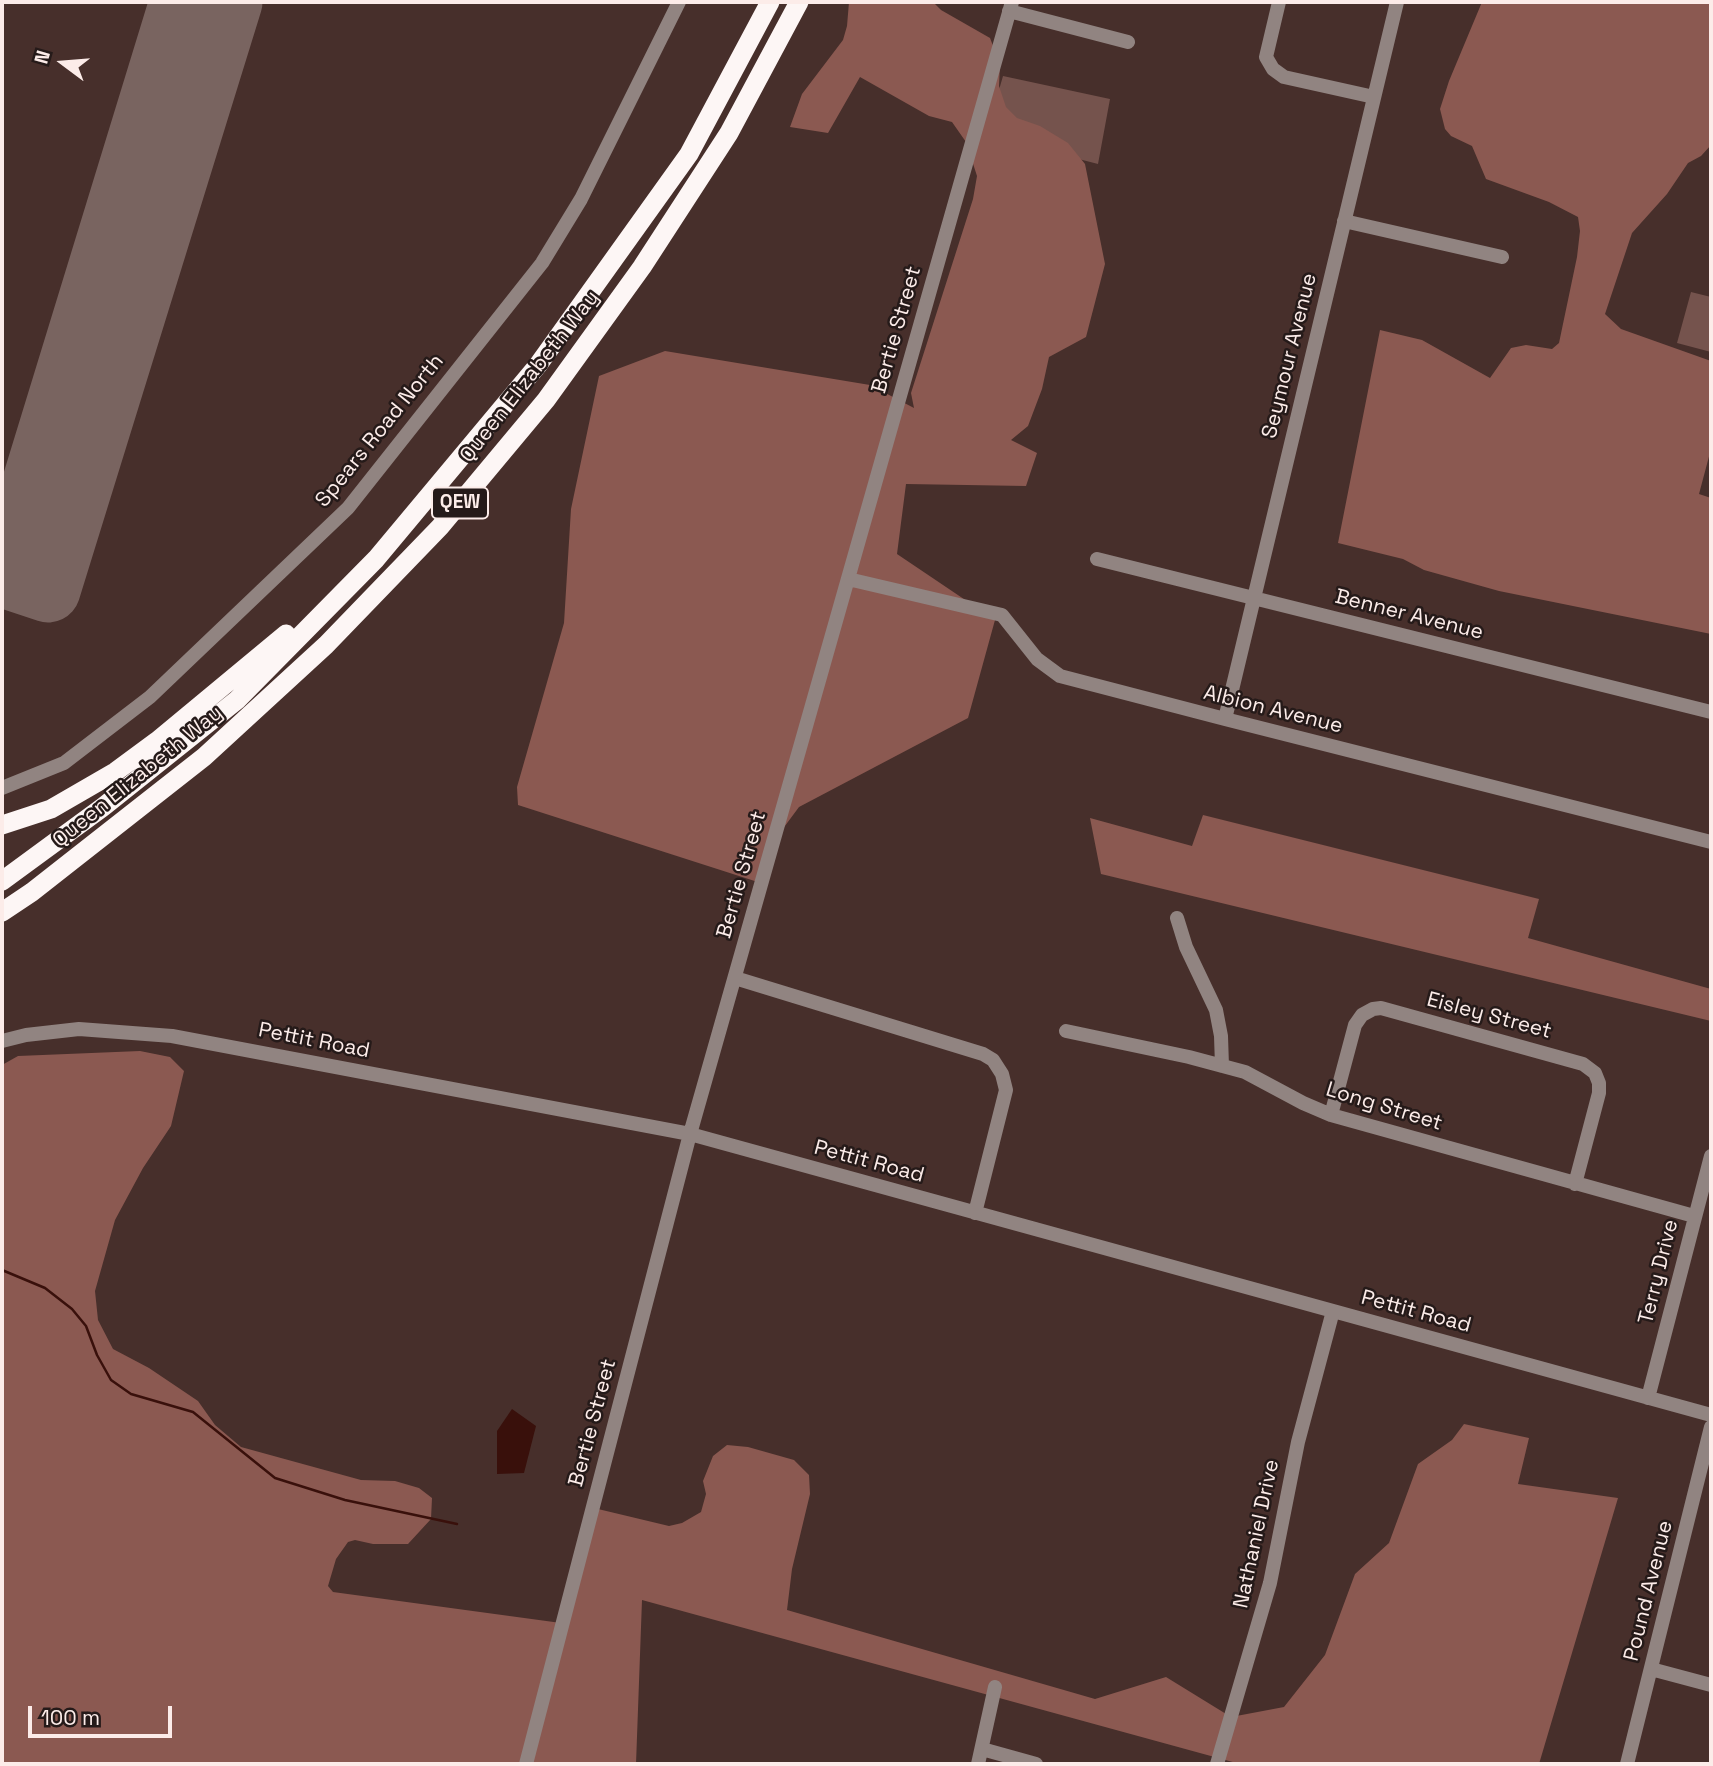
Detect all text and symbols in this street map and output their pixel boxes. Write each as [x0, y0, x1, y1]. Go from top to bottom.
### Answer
north arrow [28, 28, 98, 98]
text: N [29, 48, 56, 67]
street label: Bertie Street [867, 264, 927, 396]
street label: Seymour Avenue [1257, 271, 1323, 441]
street label: Queen Elizabeth Way [455, 286, 605, 468]
street label: Spears Road North [311, 349, 449, 513]
road number: QEW [432, 488, 488, 518]
street label: Benner Avenue [1332, 584, 1486, 646]
street label: Albion Avenue [1201, 681, 1345, 739]
street label: Queen Elizabeth Way [48, 701, 228, 853]
street label: Bertie Street [712, 809, 772, 941]
street label: Eisley Street [1424, 987, 1554, 1045]
street label: Pettit Road [256, 1018, 372, 1064]
street label: Long Street [1323, 1077, 1445, 1137]
street label: Pettit Road [811, 1135, 927, 1189]
street label: Terry Drive [1634, 1217, 1684, 1327]
street label: Pettit Road [1358, 1285, 1474, 1339]
street label: Bertie Street [564, 1356, 622, 1490]
street label: Nathaniel Drive [1229, 1457, 1285, 1611]
street label: Pound Avenue [1619, 1518, 1679, 1664]
scale bar [32, 1692, 175, 1736]
text: 100 m [41, 1704, 100, 1731]

